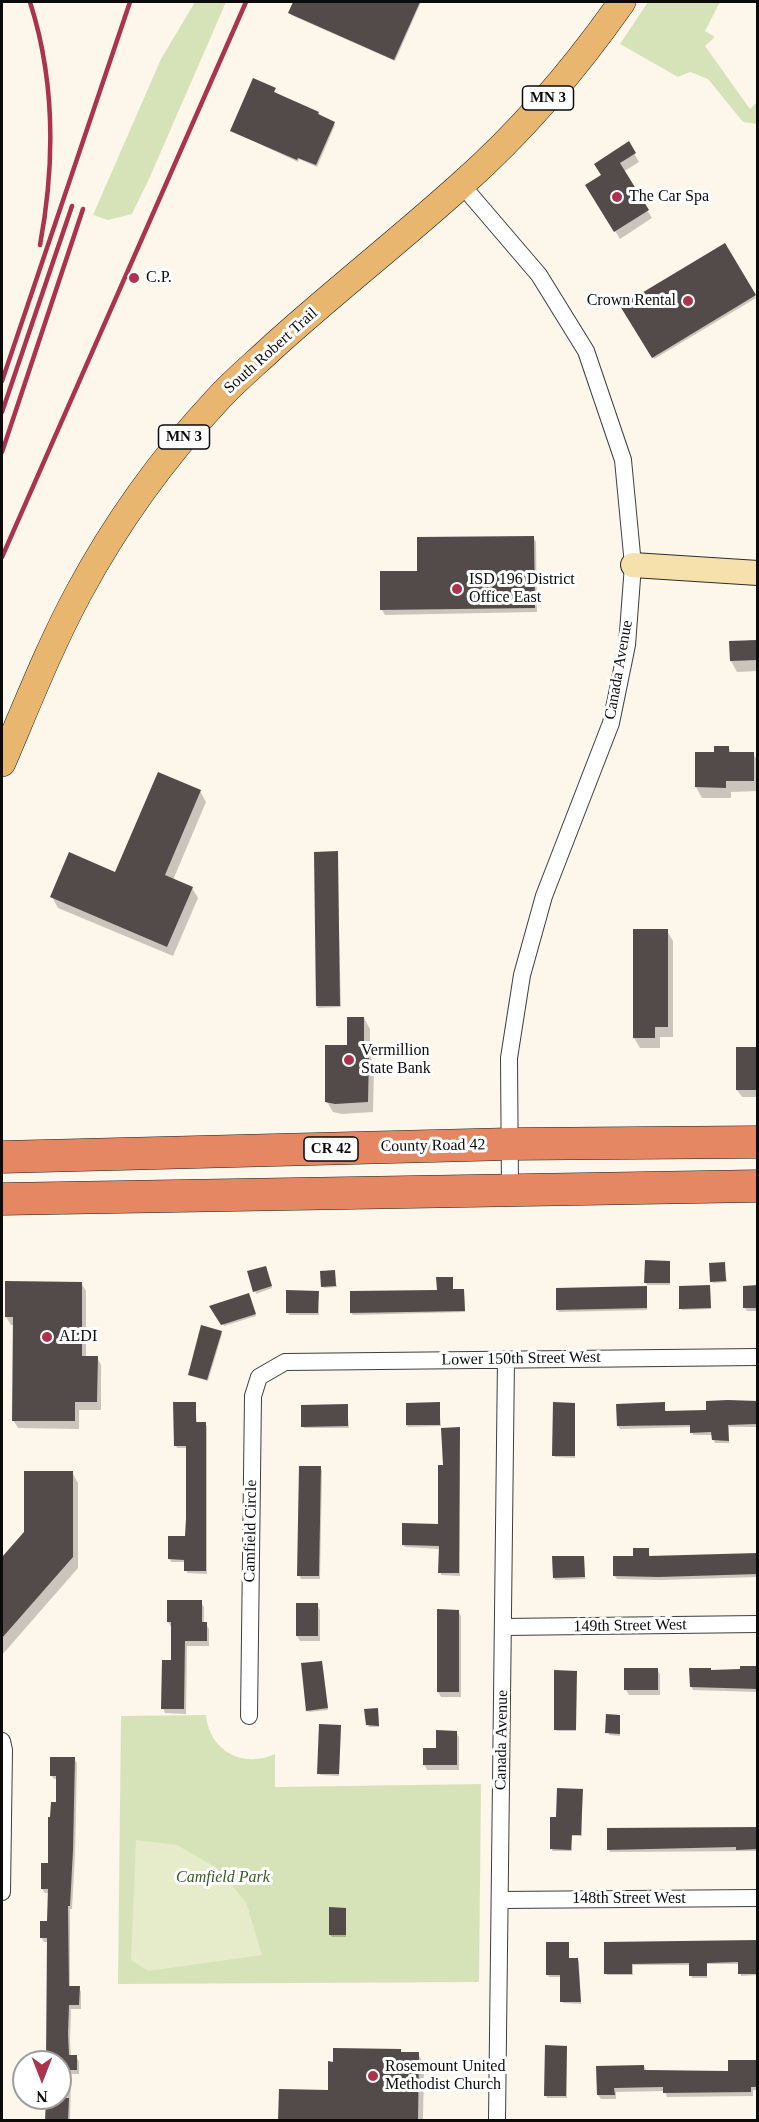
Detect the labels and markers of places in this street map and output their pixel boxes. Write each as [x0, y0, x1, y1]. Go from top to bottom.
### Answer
place label: The Car Spa [629, 187, 709, 207]
marker: The Car Spa [610, 190, 624, 204]
place label: C.P. [146, 268, 172, 288]
marker: C.P. [127, 271, 141, 285]
place label: Crown Rental [587, 291, 676, 311]
marker: Crown Rental [681, 294, 695, 308]
place label: ISD 196 District Office East [469, 570, 575, 608]
marker: ISD 196 District Office East [450, 582, 464, 596]
place label: Vermillion State Bank [361, 1041, 431, 1079]
marker: Vermillion State Bank [342, 1053, 356, 1067]
place label: ALDI [59, 1327, 97, 1347]
marker: ALDI [40, 1330, 54, 1344]
place label: Rosemount United Methodist Church [385, 2057, 505, 2095]
marker: Rosemount United Methodist Church [366, 2069, 380, 2083]

